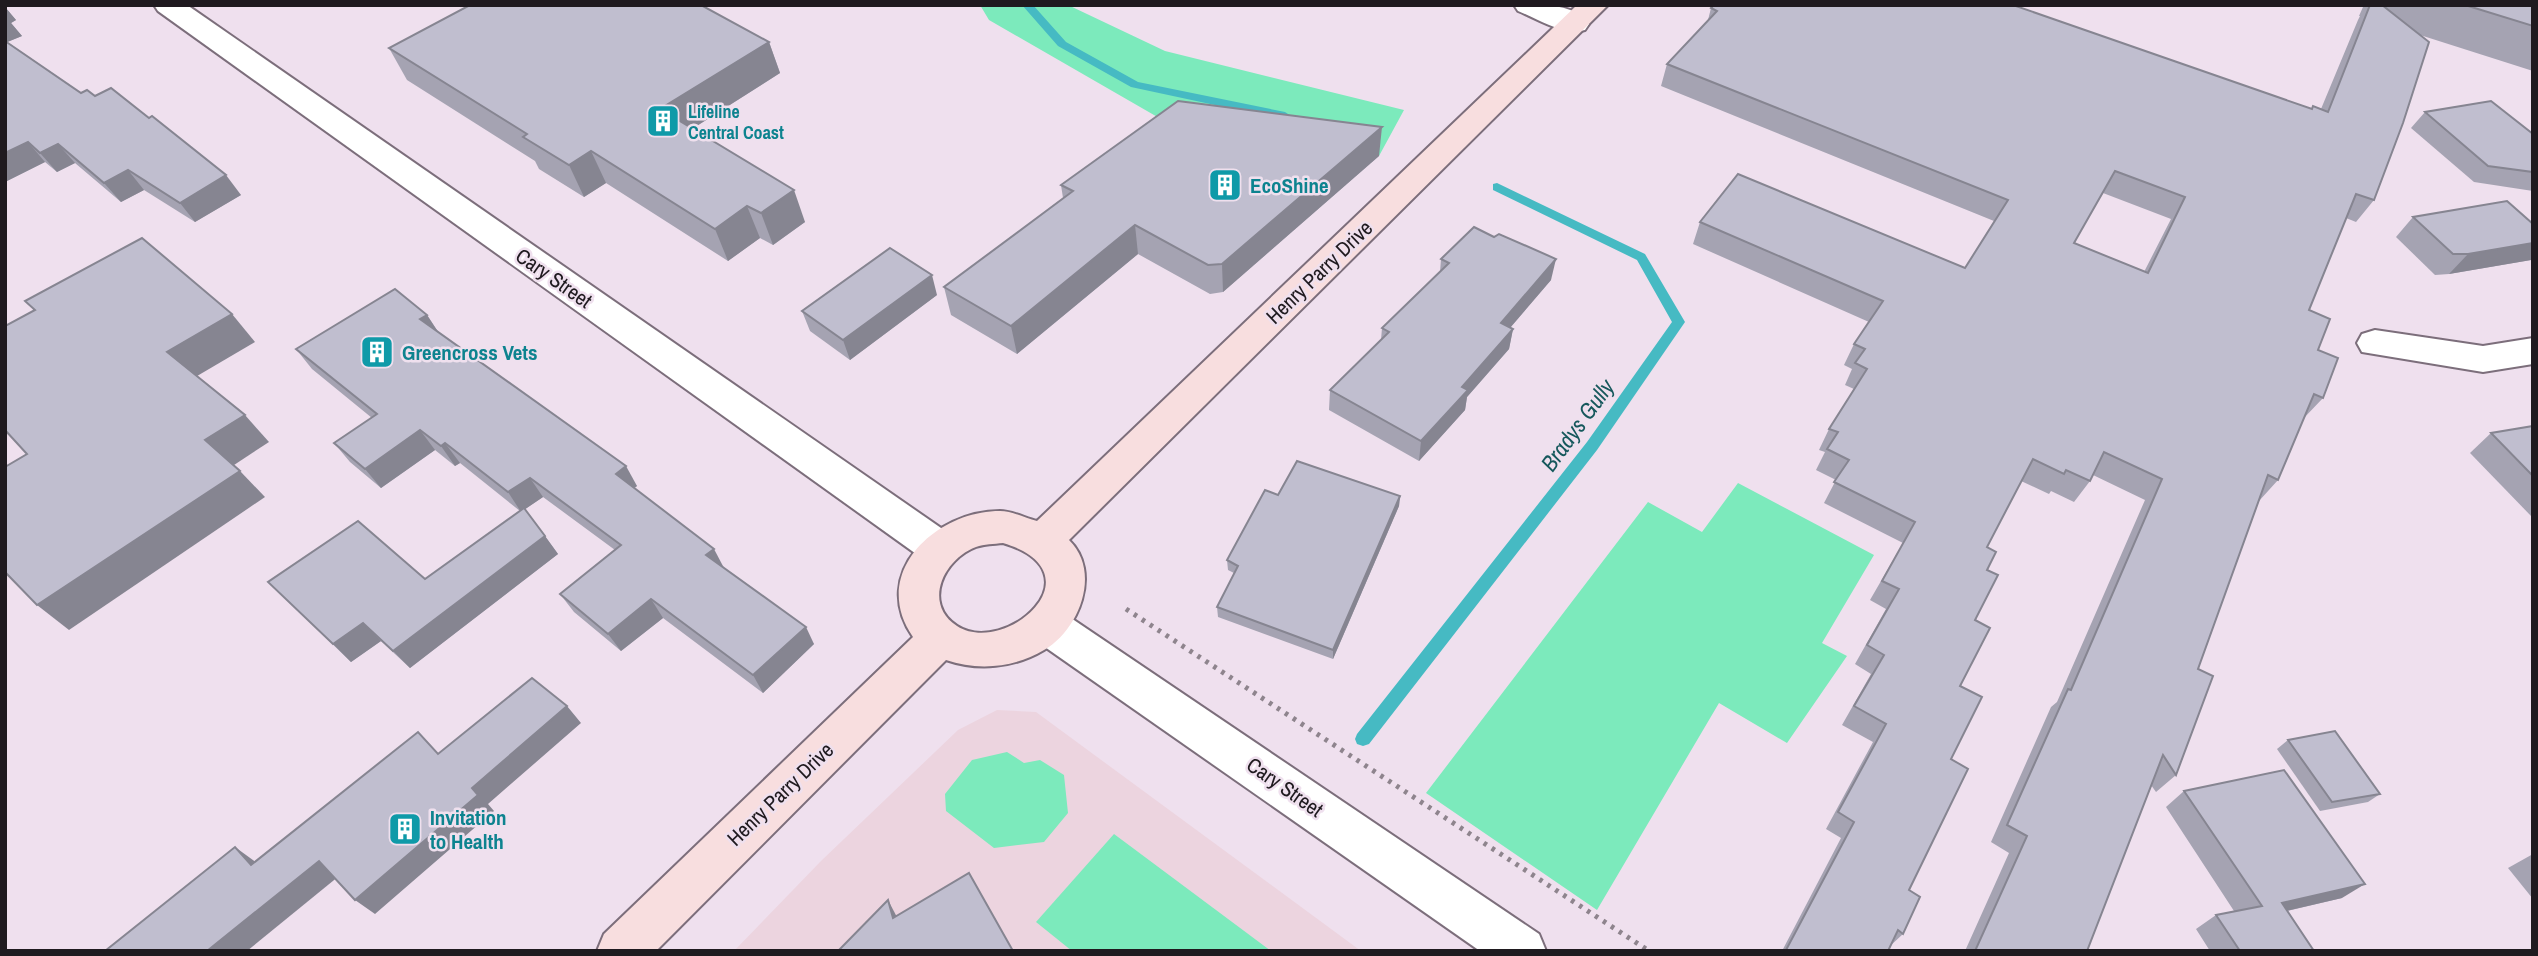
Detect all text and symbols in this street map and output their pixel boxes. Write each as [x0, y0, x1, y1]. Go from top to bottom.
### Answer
place label: Lifeline Central Coast [688, 99, 784, 145]
building icon: Lifeline Central Coast [644, 102, 682, 140]
building icon: EcoShine [1206, 166, 1244, 204]
place label: EcoShine [1250, 171, 1328, 200]
street label: Henry Parry Drive [1259, 214, 1379, 330]
street label: Cary Street [510, 241, 598, 315]
building icon: Greencross Vets [358, 333, 396, 371]
place label: Greencross Vets [402, 338, 538, 367]
water label: Bradys Gully [1533, 371, 1622, 477]
street label: Henry Parry Drive [720, 736, 840, 852]
street label: Cary Street [1241, 750, 1329, 824]
place label: Invitation to Health [430, 803, 507, 856]
building icon: Invitation to Health [386, 810, 424, 848]

